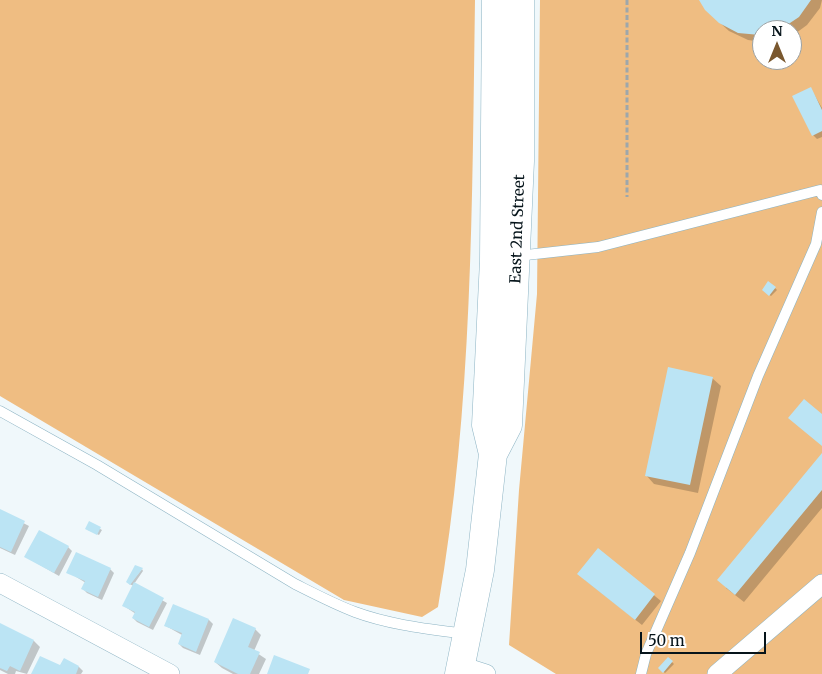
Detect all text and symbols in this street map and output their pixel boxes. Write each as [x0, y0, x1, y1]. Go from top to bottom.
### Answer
north arrow [752, 20, 802, 70]
text: N [771, 22, 783, 40]
street label: East 2nd Street [507, 174, 529, 284]
scale bar [642, 622, 768, 654]
text: 50 m [648, 631, 685, 650]

